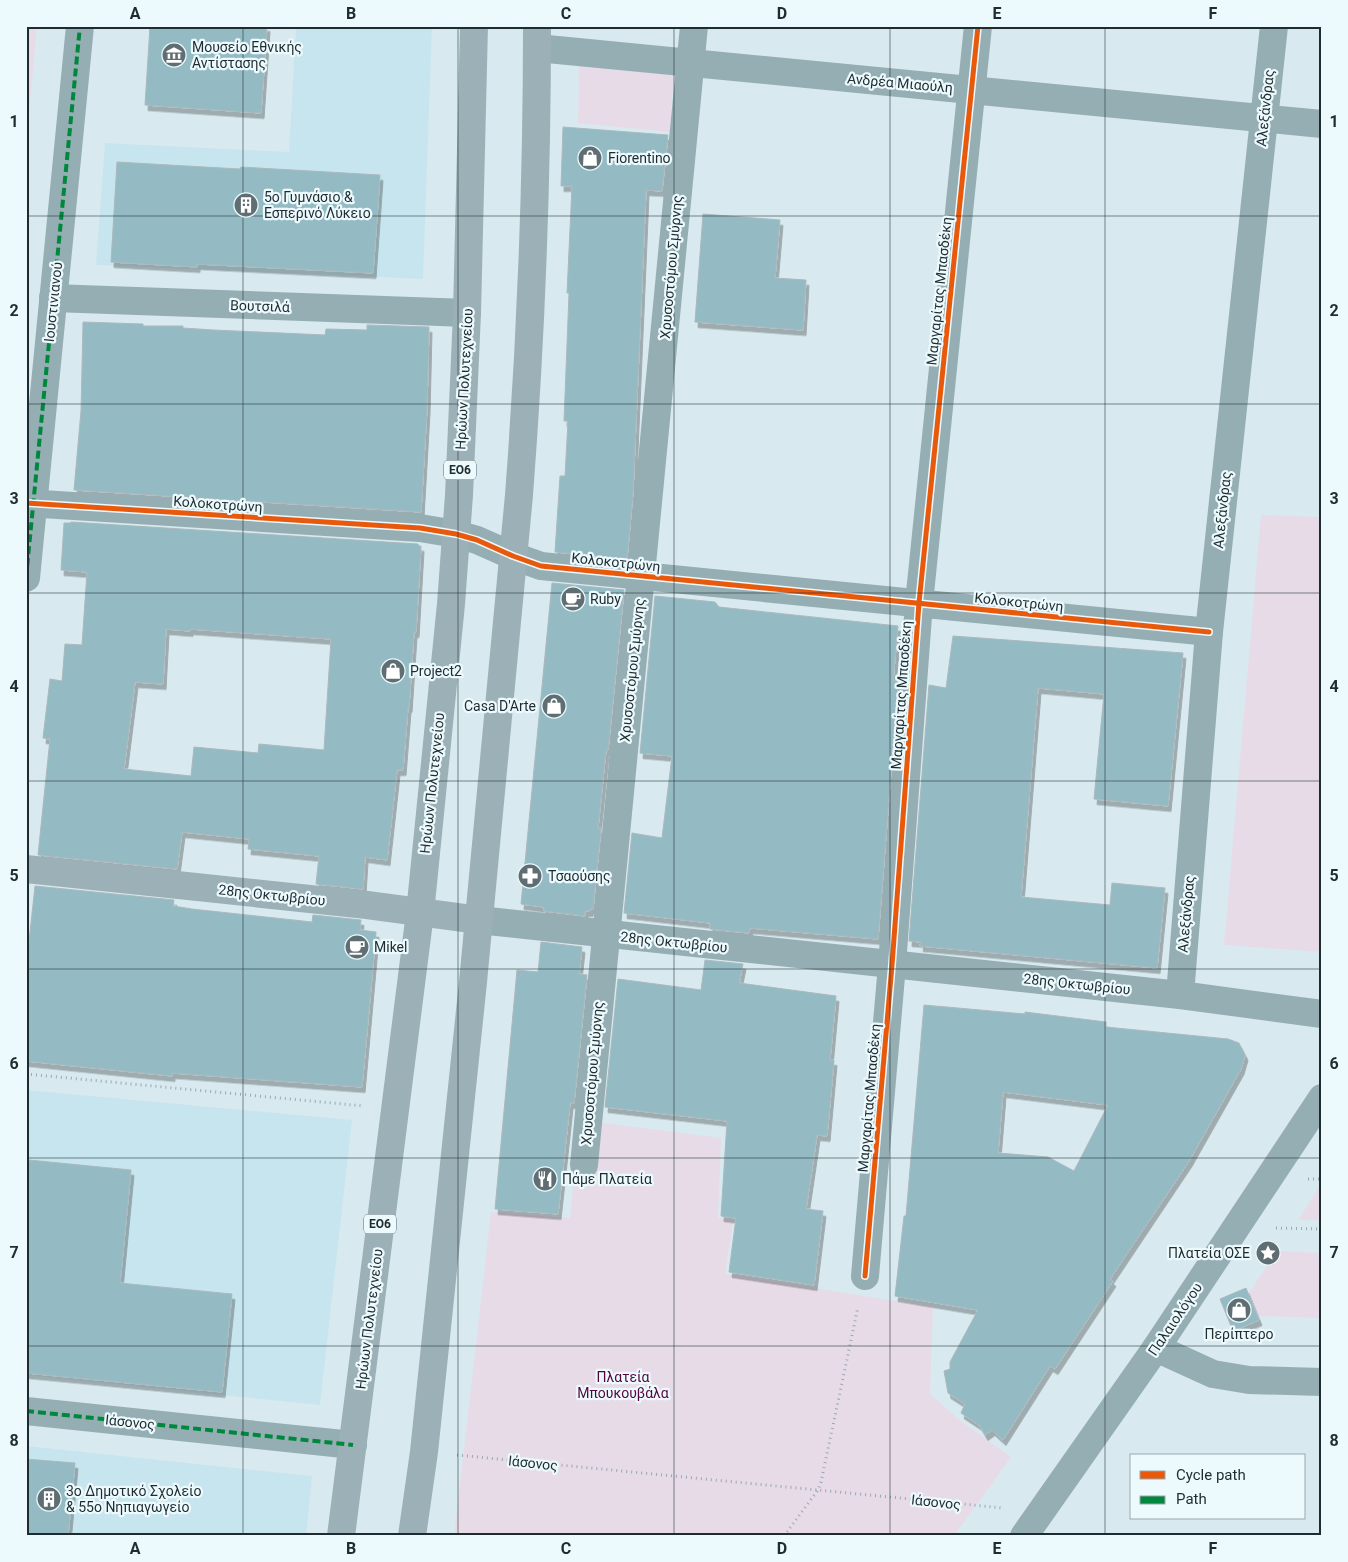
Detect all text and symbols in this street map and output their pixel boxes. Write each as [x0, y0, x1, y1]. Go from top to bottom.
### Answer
text: A [130, 4, 141, 23]
text: B [346, 4, 356, 23]
text: C [561, 4, 571, 23]
text: D [777, 4, 787, 23]
text: E [993, 4, 1002, 23]
text: F [1209, 4, 1218, 23]
place label: Μουσείο Εθνικής Αντίστασης [192, 39, 302, 71]
museum icon: Μουσείο Εθνικής Αντίστασης [161, 42, 187, 68]
street label: Αλεξάνδρας [1253, 69, 1277, 147]
street label: Ανδρέα Μιαούλη [846, 70, 954, 96]
text: 1 [9, 112, 19, 131]
text: 1 [1329, 112, 1339, 131]
shop icon: Fiorentino [577, 145, 603, 171]
place label: Fiorentino [608, 150, 671, 166]
place label: 5ο Γυμνάσιο & Εσπερινό Λύκειο [264, 189, 371, 221]
building icon: 5ο Γυμνάσιο & Εσπερινό Λύκειο [233, 192, 259, 218]
street label: Χρυσοστόμου Σμύρνης [657, 195, 685, 339]
street label: Μαργαρίτας Μπασδέκη [923, 216, 955, 366]
street label: Ιουστινιανού [41, 261, 65, 343]
street label: Βουτσιλά [230, 297, 290, 315]
text: 2 [9, 301, 19, 320]
text: 2 [1329, 301, 1339, 320]
street label: Ηρώων Πολυτεχνείου [452, 308, 476, 450]
road number: ΕΟ6 [444, 460, 476, 480]
street label: Αλεξάνδρας [1210, 471, 1234, 549]
text: 3 [9, 489, 19, 508]
text: 3 [1329, 489, 1339, 508]
street label: Κολοκοτρώνη [173, 493, 263, 515]
street label: Κολοκοτρώνη [571, 549, 661, 575]
cafe icon: Ruby [560, 586, 586, 612]
street label: Κολοκοτρώνη [974, 589, 1064, 615]
place label: Ruby [590, 591, 621, 607]
street label: Χρυσοστόμου Σμύρνης [617, 597, 647, 743]
street label: Μαργαρίτας Μπασδέκη [888, 620, 914, 770]
shop icon: Project2 [380, 658, 406, 684]
place label: Project2 [410, 663, 462, 679]
text: 4 [9, 677, 19, 696]
text: 4 [1329, 677, 1339, 696]
shop icon: Casa D'Arte [541, 693, 567, 719]
place label: Casa D'Arte [464, 698, 536, 714]
street label: Ηρώων Πολυτεχνείου [417, 712, 447, 854]
pharmacy icon: Τσαούσης [517, 863, 543, 889]
text: 5 [9, 866, 19, 885]
text: 5 [1329, 866, 1339, 885]
place label: Τσαούσης [548, 868, 611, 884]
street label: Αλεξάνδρας [1175, 875, 1197, 953]
street label: 28ης Οκτωβρίου [218, 881, 326, 909]
street label: 28ης Οκτωβρίου [620, 928, 728, 956]
cafe icon: Mikel [344, 934, 370, 960]
place label: Mikel [374, 939, 407, 955]
street label: 28ης Οκτωβρίου [1023, 970, 1131, 998]
street label: Χρυσοστόμου Σμύρνης [578, 1001, 606, 1145]
street label: Μαργαρίτας Μπασδέκη [855, 1023, 883, 1173]
text: 6 [9, 1054, 19, 1073]
text: 6 [1329, 1054, 1339, 1073]
restaurant icon: Πάμε Πλατεία [532, 1166, 558, 1192]
place label: Πάμε Πλατεία [562, 1171, 652, 1187]
road number: ΕΟ6 [364, 1214, 396, 1234]
place icon: Πλατεία ΟΣΕ [1255, 1240, 1281, 1266]
text: 7 [9, 1243, 19, 1262]
text: 7 [1329, 1243, 1339, 1262]
place label: Πλατεία ΟΣΕ [1168, 1245, 1250, 1261]
street label: Ηρώων Πολυτεχνείου [352, 1248, 386, 1390]
street label: Παλαιολόγου [1145, 1280, 1205, 1358]
shop icon: Περίπτερο [1226, 1297, 1252, 1323]
place label: Περίπτερο [1204, 1326, 1274, 1342]
park label: Πλατεία Μπουκουβάλα [577, 1369, 669, 1401]
street label: Ιάσονος [104, 1411, 156, 1433]
text: 8 [9, 1431, 19, 1450]
text: 8 [1329, 1431, 1339, 1450]
street label: Ιάσονος [507, 1452, 559, 1474]
legend [1130, 1454, 1306, 1520]
text: Cycle path [1176, 1466, 1246, 1484]
place label: 3ο Δημοτικό Σχολείο & 55ο Νηπιαγωγείο [66, 1483, 202, 1515]
building icon: 3ο Δημοτικό Σχολείο & 55ο Νηπιαγωγείο [36, 1486, 62, 1512]
text: Path [1176, 1490, 1207, 1508]
street label: Ιάσονος [910, 1491, 962, 1513]
text: A [130, 1539, 141, 1558]
text: B [346, 1539, 356, 1558]
text: C [561, 1539, 571, 1558]
text: D [777, 1539, 787, 1558]
text: E [993, 1539, 1002, 1558]
text: F [1209, 1539, 1218, 1558]

